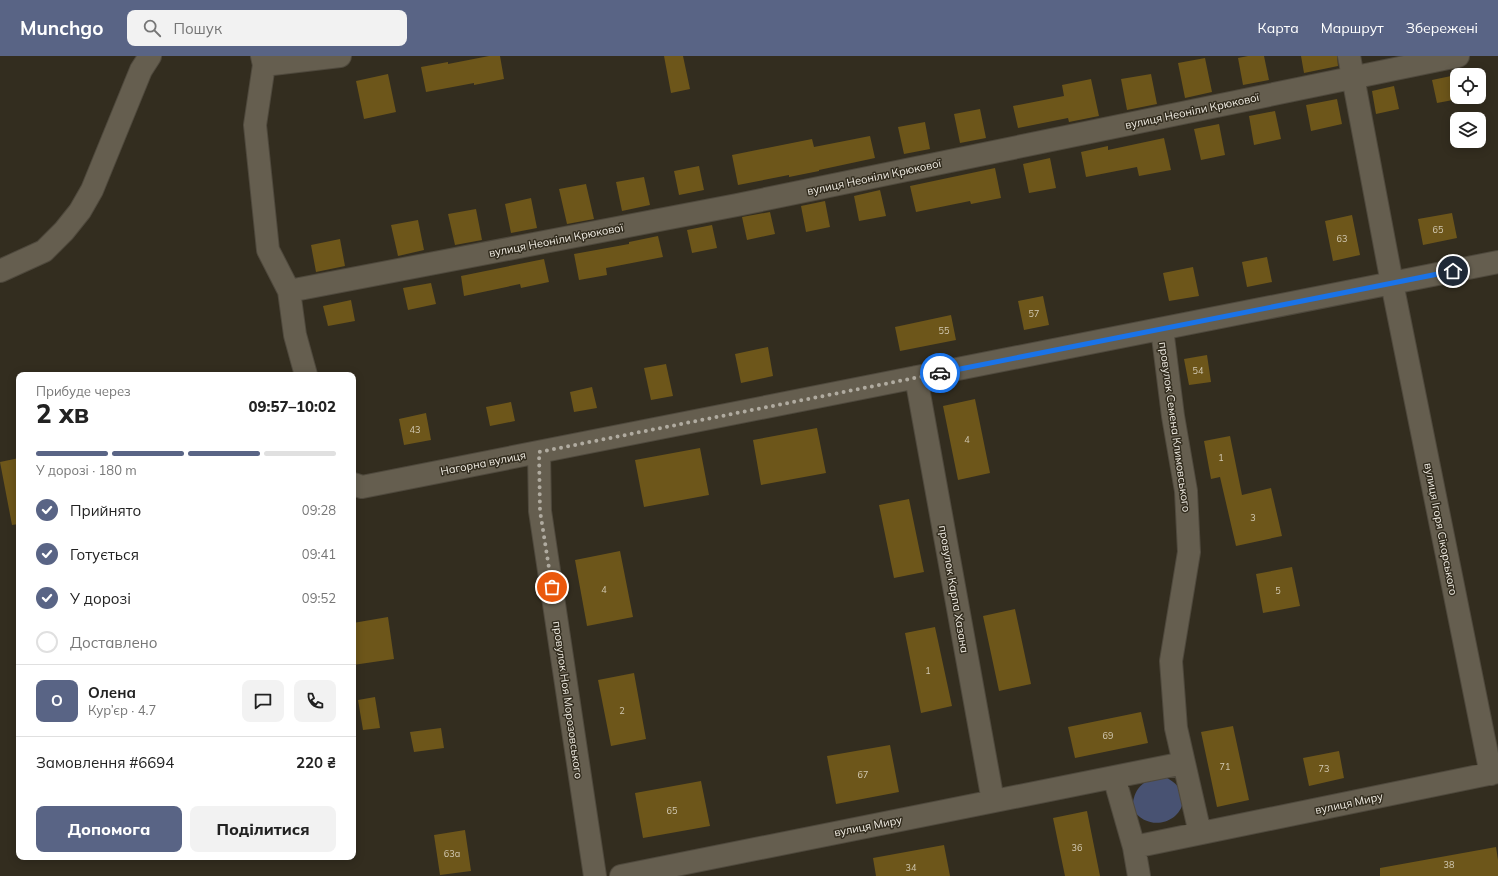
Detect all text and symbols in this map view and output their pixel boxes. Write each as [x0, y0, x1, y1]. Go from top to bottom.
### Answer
search box [127, 10, 407, 46]
text: Munchgo [20, 16, 103, 40]
icon: search [141, 17, 163, 39]
text: Пошук [173, 19, 222, 38]
text: Карта [1258, 19, 1299, 37]
text: Маршрут [1321, 19, 1384, 37]
text: Збережені [1406, 19, 1478, 37]
map controls [1450, 68, 1486, 148]
button: locate [1450, 68, 1486, 104]
street label: вулиця Неоніли Крюкової [1124, 90, 1261, 132]
button: layers [1450, 112, 1486, 148]
street label: вулиця Неоніли Крюкової [806, 156, 943, 198]
street label: вулиця Неоніли Крюкової [488, 220, 625, 260]
house number: 65 [1433, 224, 1444, 235]
house number: 63 [1337, 233, 1347, 244]
pin [1436, 254, 1470, 288]
icon: home [1442, 260, 1464, 282]
house number: 57 [1029, 308, 1039, 319]
house number: 55 [939, 325, 950, 336]
street label: провулок Семена Климовського [1156, 341, 1194, 513]
courier [920, 353, 960, 393]
icon: car [929, 362, 951, 384]
house number: 54 [1193, 365, 1204, 376]
text: Прибуде через [36, 383, 131, 399]
text: 2 хв [36, 397, 89, 430]
text: 09:57–10:02 [249, 397, 336, 416]
house number: 43 [410, 424, 420, 435]
house number: 4 [964, 434, 970, 445]
street label: Нагорна вулиця [439, 448, 527, 478]
house number: 1 [1218, 452, 1224, 463]
text: У дорозі · 180 m [36, 462, 137, 478]
street label: вулиця Ігоря Сікорського [1421, 462, 1461, 596]
icon: check [36, 499, 58, 521]
text: Прийнято [70, 501, 141, 520]
text: 09:28 [302, 502, 336, 518]
house number: 3 [1250, 512, 1256, 523]
street label: провулок Карпа Хазана [936, 524, 972, 654]
icon: check [36, 543, 58, 565]
text: Готується [70, 545, 139, 564]
text: 09:41 [302, 546, 336, 562]
pin [535, 570, 569, 604]
icon: bag [541, 576, 563, 598]
house number: 4 [601, 584, 607, 595]
house number: 5 [1275, 585, 1281, 596]
icon: check [36, 587, 58, 609]
text: У дорозі [70, 589, 131, 608]
text: 09:52 [302, 590, 336, 606]
street label: провулок Ноя Морозовського [550, 620, 586, 780]
text: Доставлено [70, 633, 157, 652]
house number: 1 [925, 665, 931, 676]
button: chat [242, 680, 284, 722]
button: phone [294, 680, 336, 722]
text: Олена [88, 683, 136, 702]
text: О [51, 691, 63, 710]
text: Кур’єр · 4.7 [88, 702, 156, 718]
house number: 2 [619, 705, 625, 716]
house number: 69 [1103, 730, 1113, 741]
text: Замовлення #6694 [36, 753, 174, 772]
text: 220 ₴ [296, 753, 336, 772]
house number: 71 [1220, 761, 1230, 772]
house number: 73 [1319, 763, 1329, 774]
house number: 67 [858, 769, 868, 780]
street label: вулиця Миру [1314, 789, 1384, 817]
house number: 65 [667, 805, 678, 816]
button: Допомога [36, 806, 182, 852]
button: Поділитися [190, 806, 336, 852]
street label: вулиця Миру [833, 813, 903, 839]
house number: 36 [1072, 842, 1082, 853]
house number: 63а [444, 848, 460, 859]
house number: 38 [1444, 859, 1454, 870]
house number: 34 [906, 862, 917, 873]

